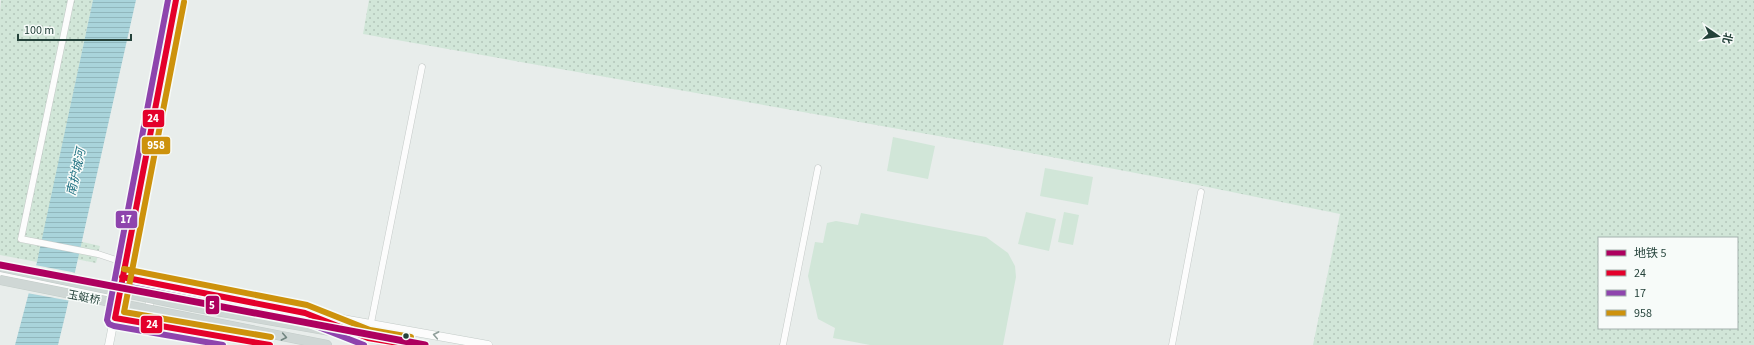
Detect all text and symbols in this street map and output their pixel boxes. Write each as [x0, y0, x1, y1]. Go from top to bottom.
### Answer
scale bar [18, 16, 131, 42]
north arrow [1698, 16, 1738, 56]
text: 100 m [24, 22, 54, 39]
text: 北 [1719, 31, 1736, 45]
line badge: 24 [142, 109, 165, 128]
text: 24 [147, 111, 159, 126]
line badge: 958 [141, 136, 171, 155]
text: 958 [147, 138, 165, 153]
water label: 南护城河 [63, 145, 91, 197]
line badge: 17 [115, 210, 138, 229]
text: 17 [120, 212, 132, 227]
legend [1598, 237, 1738, 329]
text: 地铁 5 [1634, 245, 1666, 262]
text: 24 [1634, 265, 1646, 282]
text: 17 [1634, 285, 1646, 302]
street label: 玉蜓桥 [66, 287, 102, 308]
line badge: 5 [205, 295, 220, 315]
text: 5 [209, 298, 215, 313]
text: 958 [1634, 305, 1652, 322]
line badge: 24 [140, 315, 163, 334]
text: 24 [146, 317, 158, 332]
unlabelled marker [401, 331, 411, 341]
one-way arrow [281, 332, 287, 340]
one-way arrow [433, 332, 439, 340]

